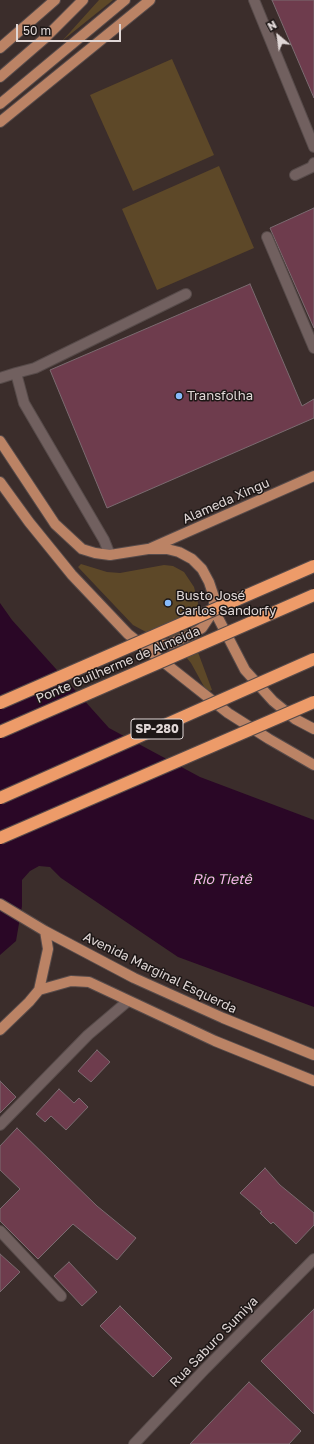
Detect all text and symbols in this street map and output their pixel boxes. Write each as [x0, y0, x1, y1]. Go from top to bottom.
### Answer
scale bar [18, 16, 123, 42]
north arrow [258, 16, 298, 56]
text: N [265, 17, 279, 33]
text: 50 m [23, 23, 51, 38]
place label: Transfolha [187, 388, 253, 404]
marker: Transfolha [174, 391, 184, 401]
street label: Alameda Xingu [180, 475, 272, 527]
place label: Busto José Carlos Sandorfy [176, 588, 276, 619]
marker: Busto José Carlos Sandorfy [163, 598, 173, 608]
street label: Ponte Guilherme de Almeida [34, 623, 202, 707]
road number: SP-280 [131, 719, 183, 739]
water label: Rio Tietê [192, 872, 252, 888]
street label: Avenida Marginal Esquerda [81, 929, 239, 1017]
street label: Rua Saburo Sumiya [167, 1293, 261, 1391]

